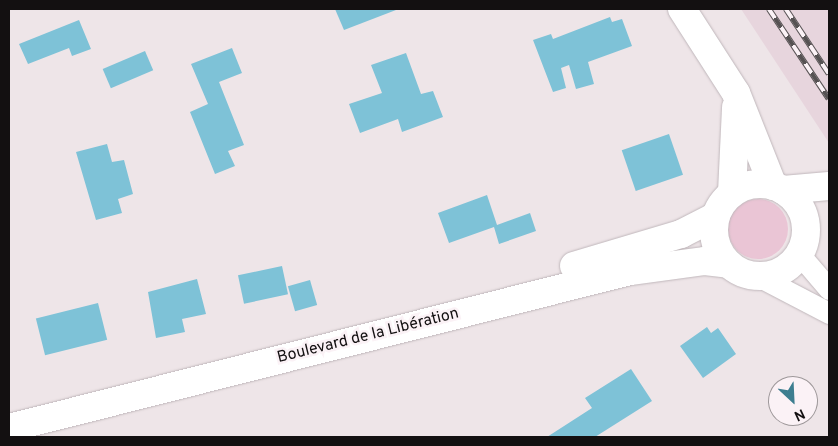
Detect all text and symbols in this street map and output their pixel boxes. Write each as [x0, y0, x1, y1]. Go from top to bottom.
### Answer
street label: Boulevard de la Libération [275, 304, 461, 368]
north arrow [768, 376, 818, 426]
text: N [791, 404, 807, 424]

